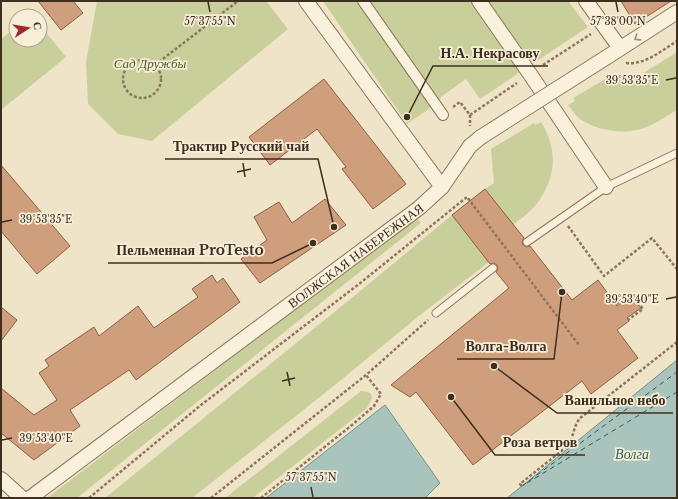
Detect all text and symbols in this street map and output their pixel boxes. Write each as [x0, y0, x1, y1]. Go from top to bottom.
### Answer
north arrow [8, 8, 48, 48]
text: 57°37'55"N [184, 15, 236, 28]
text: 57°38'00"N [590, 15, 646, 28]
text: С [30, 21, 45, 31]
one-way arrow [634, 33, 641, 40]
callout: Н.А. Некрасову [433, 40, 548, 66]
text: Н.А. Некрасову [441, 44, 539, 62]
park label: Сад Дружбы [114, 55, 187, 72]
text: 39°53'35"E [606, 74, 658, 87]
callout: Трактир Русский чай [165, 133, 318, 159]
text: Трактир Русский чай [173, 137, 309, 155]
street label: ВОЛЖСКАЯ НАБЕРЕЖНАЯ [284, 199, 427, 312]
text: 39°53'35"E [20, 213, 72, 226]
callout: Пельменная ProTesto [108, 237, 272, 263]
text: Пельменная ProTesto [116, 241, 264, 259]
text: 39°53'40"E [605, 293, 659, 306]
callout: Волга-Волга [457, 333, 554, 359]
text: Волга-Волга [465, 337, 547, 355]
callout: Ванильное небо [557, 387, 673, 413]
text: Ванильное небо [565, 391, 665, 409]
callout: Роза ветров [495, 429, 585, 455]
text: 39°53'40"E [19, 432, 73, 445]
text: Роза ветров [503, 433, 578, 451]
water label: Волга [615, 445, 649, 463]
text: 57°37'55"N [285, 471, 337, 484]

